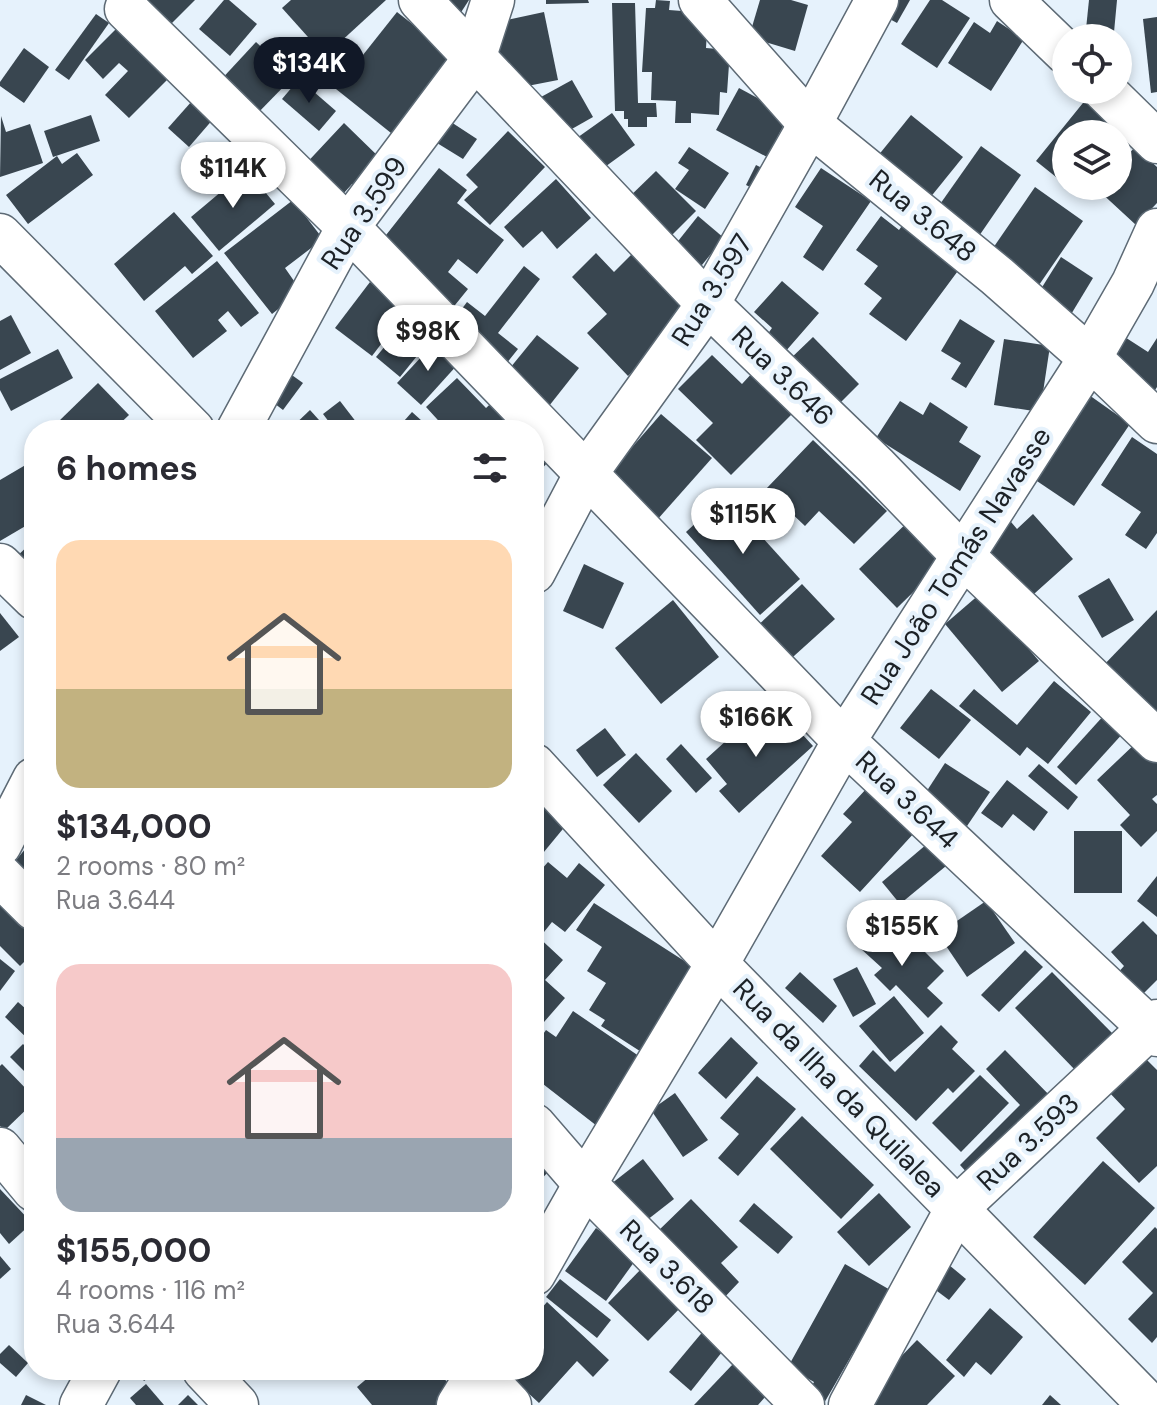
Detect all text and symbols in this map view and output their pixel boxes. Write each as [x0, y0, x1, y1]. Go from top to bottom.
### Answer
map controls [1052, 24, 1132, 200]
button: locate [1052, 24, 1132, 104]
pin: $134K [253, 37, 365, 105]
text: $134K [272, 46, 346, 80]
button: layers [1052, 120, 1132, 200]
pin: $114K [177, 142, 289, 210]
street label: Rua 3.599 [313, 149, 415, 277]
text: $114K [199, 151, 267, 185]
street label: Rua 3.648 [862, 161, 984, 271]
street label: Rua 3.597 [663, 227, 761, 353]
pin: $98K [381, 305, 475, 373]
text: $98K [395, 314, 461, 348]
street label: Rua 3.646 [724, 318, 842, 434]
street label: Rua João Tomás Navasse [852, 420, 1060, 712]
text: 6 homes [56, 446, 198, 491]
icon: filters [468, 446, 512, 490]
pin: $115K [687, 488, 799, 556]
text: $115K [709, 497, 777, 531]
icon: home [212, 592, 356, 736]
pin: $166K [700, 691, 812, 759]
text: $166K [718, 700, 794, 734]
street label: Rua 3.644 [848, 743, 966, 857]
text: $134,000 [56, 804, 212, 849]
text: 2 rooms · 80 m² [56, 849, 245, 883]
text: Rua 3.644 [56, 883, 175, 917]
pin: $155K [846, 900, 958, 968]
text: $155K [865, 909, 939, 943]
street label: Rua da Ilha da Quilalea [725, 971, 953, 1205]
icon: home [212, 1016, 356, 1160]
street label: Rua 3.593 [969, 1085, 1087, 1199]
street label: Rua 3.618 [612, 1212, 722, 1322]
text: $155,000 [56, 1228, 211, 1273]
text: 4 rooms · 116 m² [56, 1273, 245, 1307]
text: Rua 3.644 [56, 1307, 175, 1341]

